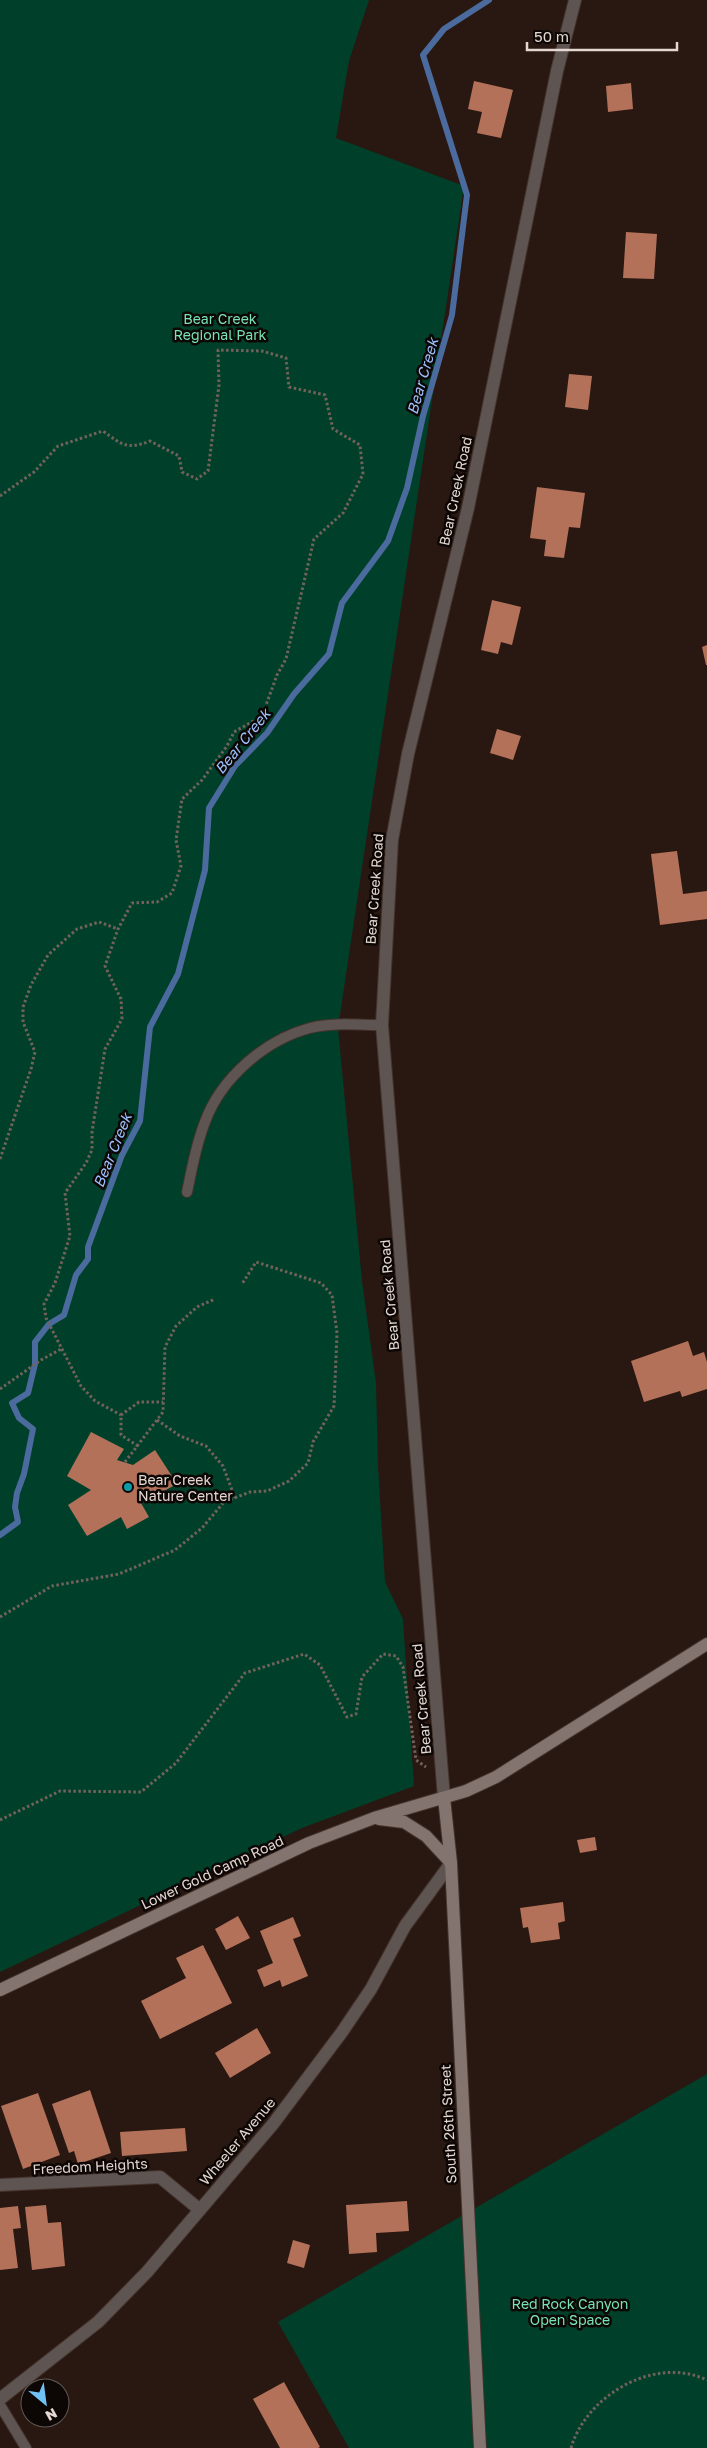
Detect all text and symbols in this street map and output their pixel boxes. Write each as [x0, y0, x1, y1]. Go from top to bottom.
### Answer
scale bar [527, 20, 677, 52]
text: 50 m [534, 27, 569, 45]
park label: Bear Creek Regional Park [173, 310, 267, 343]
water label: Bear Creek [403, 334, 442, 416]
street label: Bear Creek Road [435, 435, 475, 547]
water label: Bear Creek [210, 704, 275, 777]
street label: Bear Creek Road [362, 833, 386, 945]
water label: Bear Creek [89, 1109, 136, 1190]
street label: Bear Creek Road [376, 1239, 402, 1351]
place label: Bear Creek Nature Center [138, 1471, 233, 1504]
marker: Bear Creek Nature Center [122, 1481, 134, 1493]
street label: Bear Creek Road [408, 1643, 434, 1755]
street label: Lower Gold Camp Road [138, 1831, 286, 1913]
street label: South 26th Street [436, 2064, 460, 2184]
street label: Wheeler Avenue [195, 2094, 279, 2188]
street label: Freedom Heights [32, 2154, 148, 2178]
park label: Red Rock Canyon Open Space [512, 2295, 628, 2328]
north arrow [20, 2378, 70, 2428]
text: N [43, 2405, 60, 2425]

